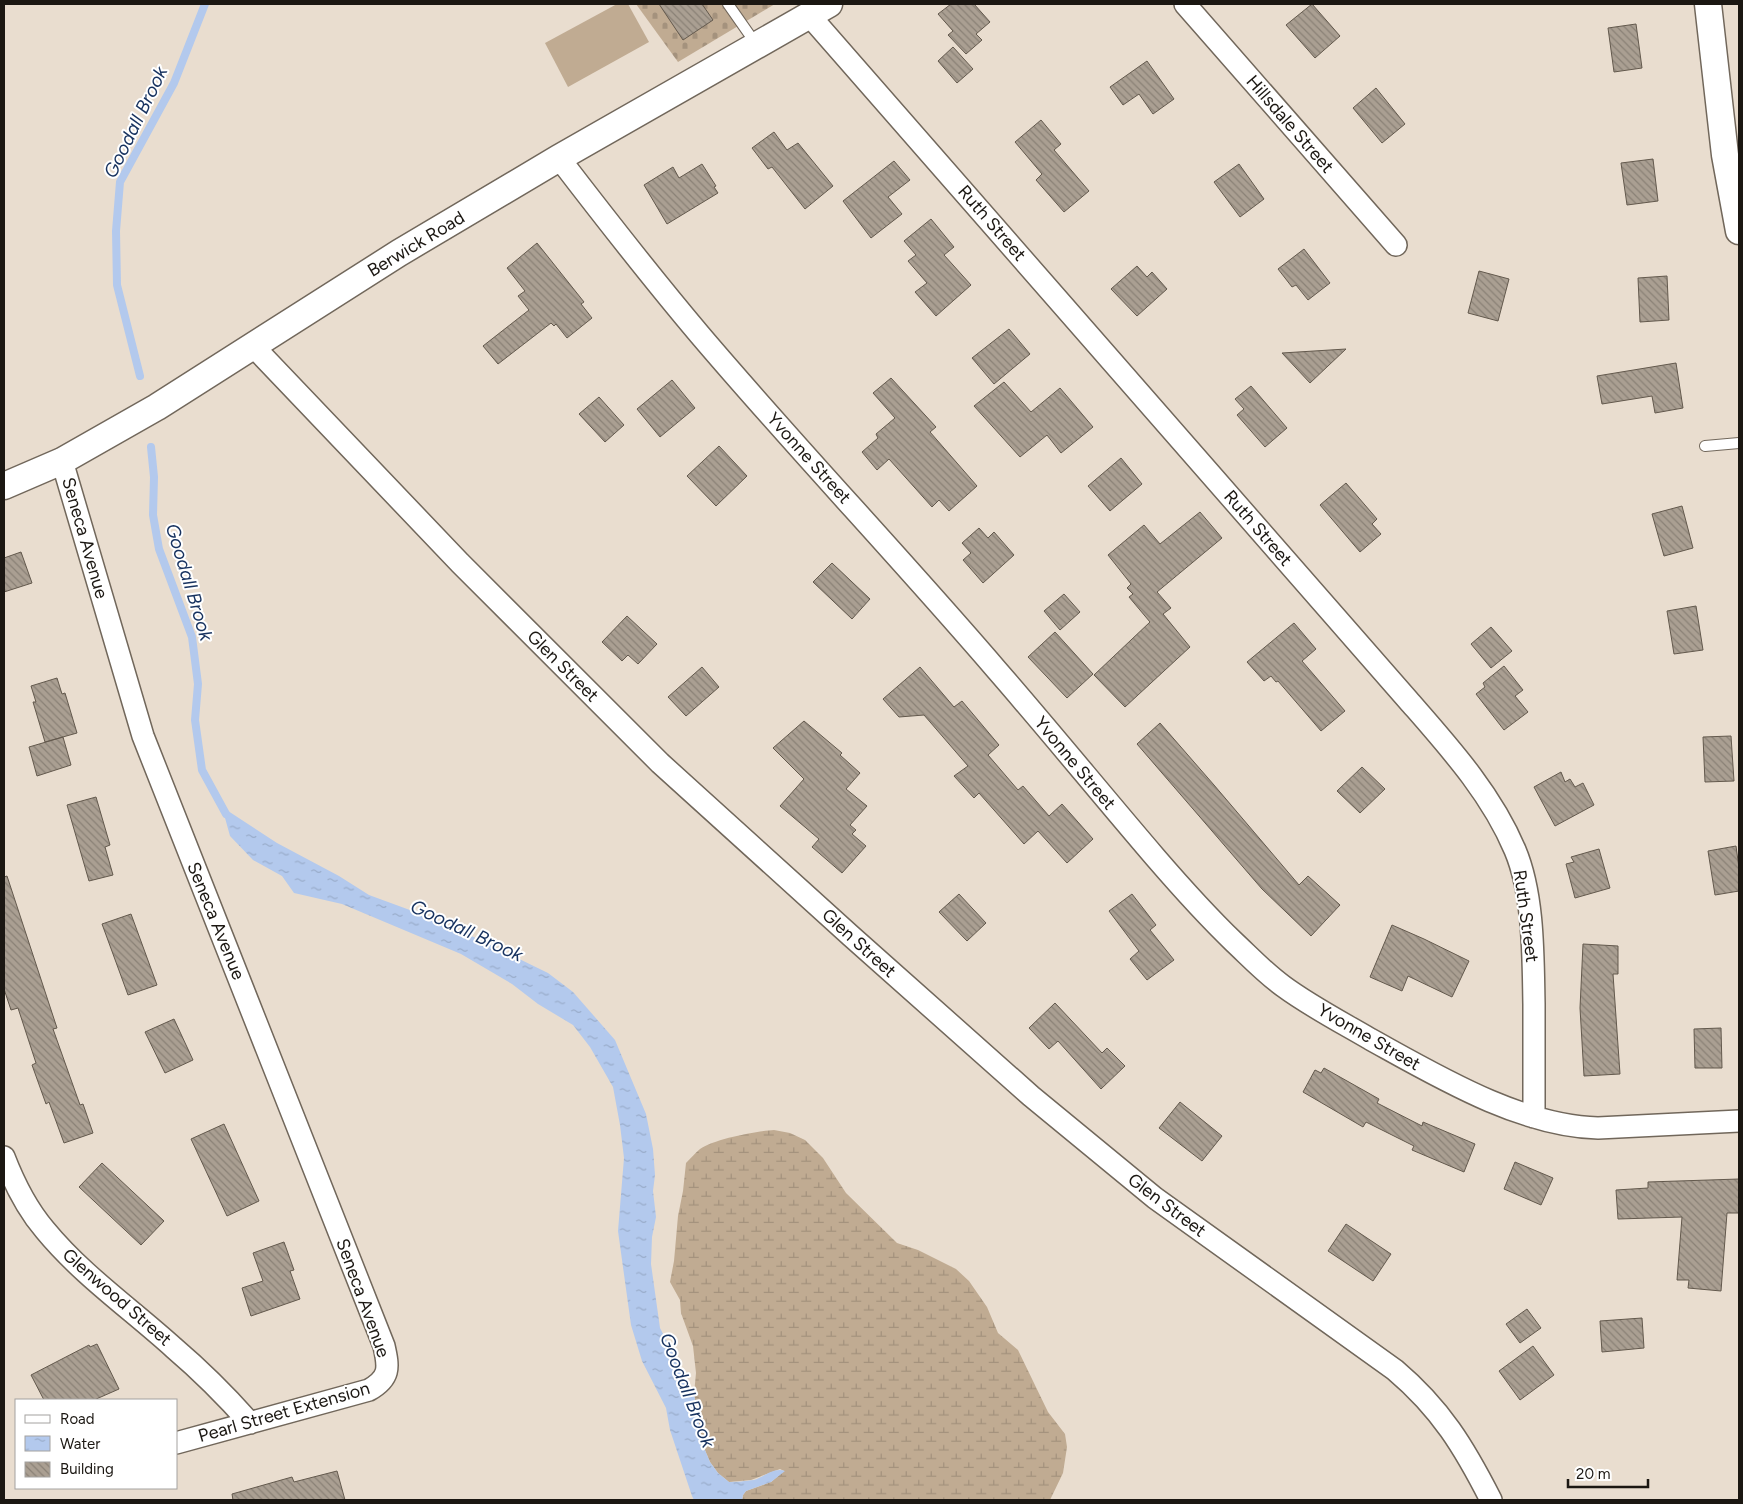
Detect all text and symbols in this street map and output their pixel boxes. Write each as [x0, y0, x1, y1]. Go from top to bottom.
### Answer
water label: Goodall Brook [99, 62, 173, 182]
street label: Hillsdale Street [1242, 71, 1339, 178]
street label: Ruth Street [953, 181, 1031, 265]
street label: Berwick Road [363, 206, 469, 282]
street label: Yvonne Street [762, 408, 856, 508]
street label: Seneca Avenue [57, 475, 113, 601]
street label: Ruth Street [1219, 486, 1297, 570]
water label: Goodall Brook [161, 521, 218, 644]
street label: Glen Street [523, 626, 604, 707]
street label: Yvonne Street [1030, 712, 1121, 814]
street label: Seneca Avenue [182, 859, 250, 983]
street label: Ruth Street [1509, 868, 1543, 964]
water label: Goodall Brook [407, 894, 527, 967]
street label: Glen Street [817, 904, 901, 982]
street label: Yvonne Street [1314, 999, 1424, 1075]
street label: Glen Street [1123, 1168, 1211, 1242]
street label: Seneca Avenue [331, 1236, 395, 1361]
street label: Glenwood Street [58, 1244, 176, 1351]
water label: Goodall Brook [655, 1329, 720, 1452]
street label: Pearl Street Extension [196, 1377, 372, 1447]
legend [15, 1399, 178, 1489]
text: Road [60, 1410, 95, 1428]
text: Water [60, 1435, 100, 1453]
scale bar [1568, 1456, 1648, 1488]
text: Building [60, 1460, 114, 1478]
text: 20 m [1576, 1465, 1610, 1483]

